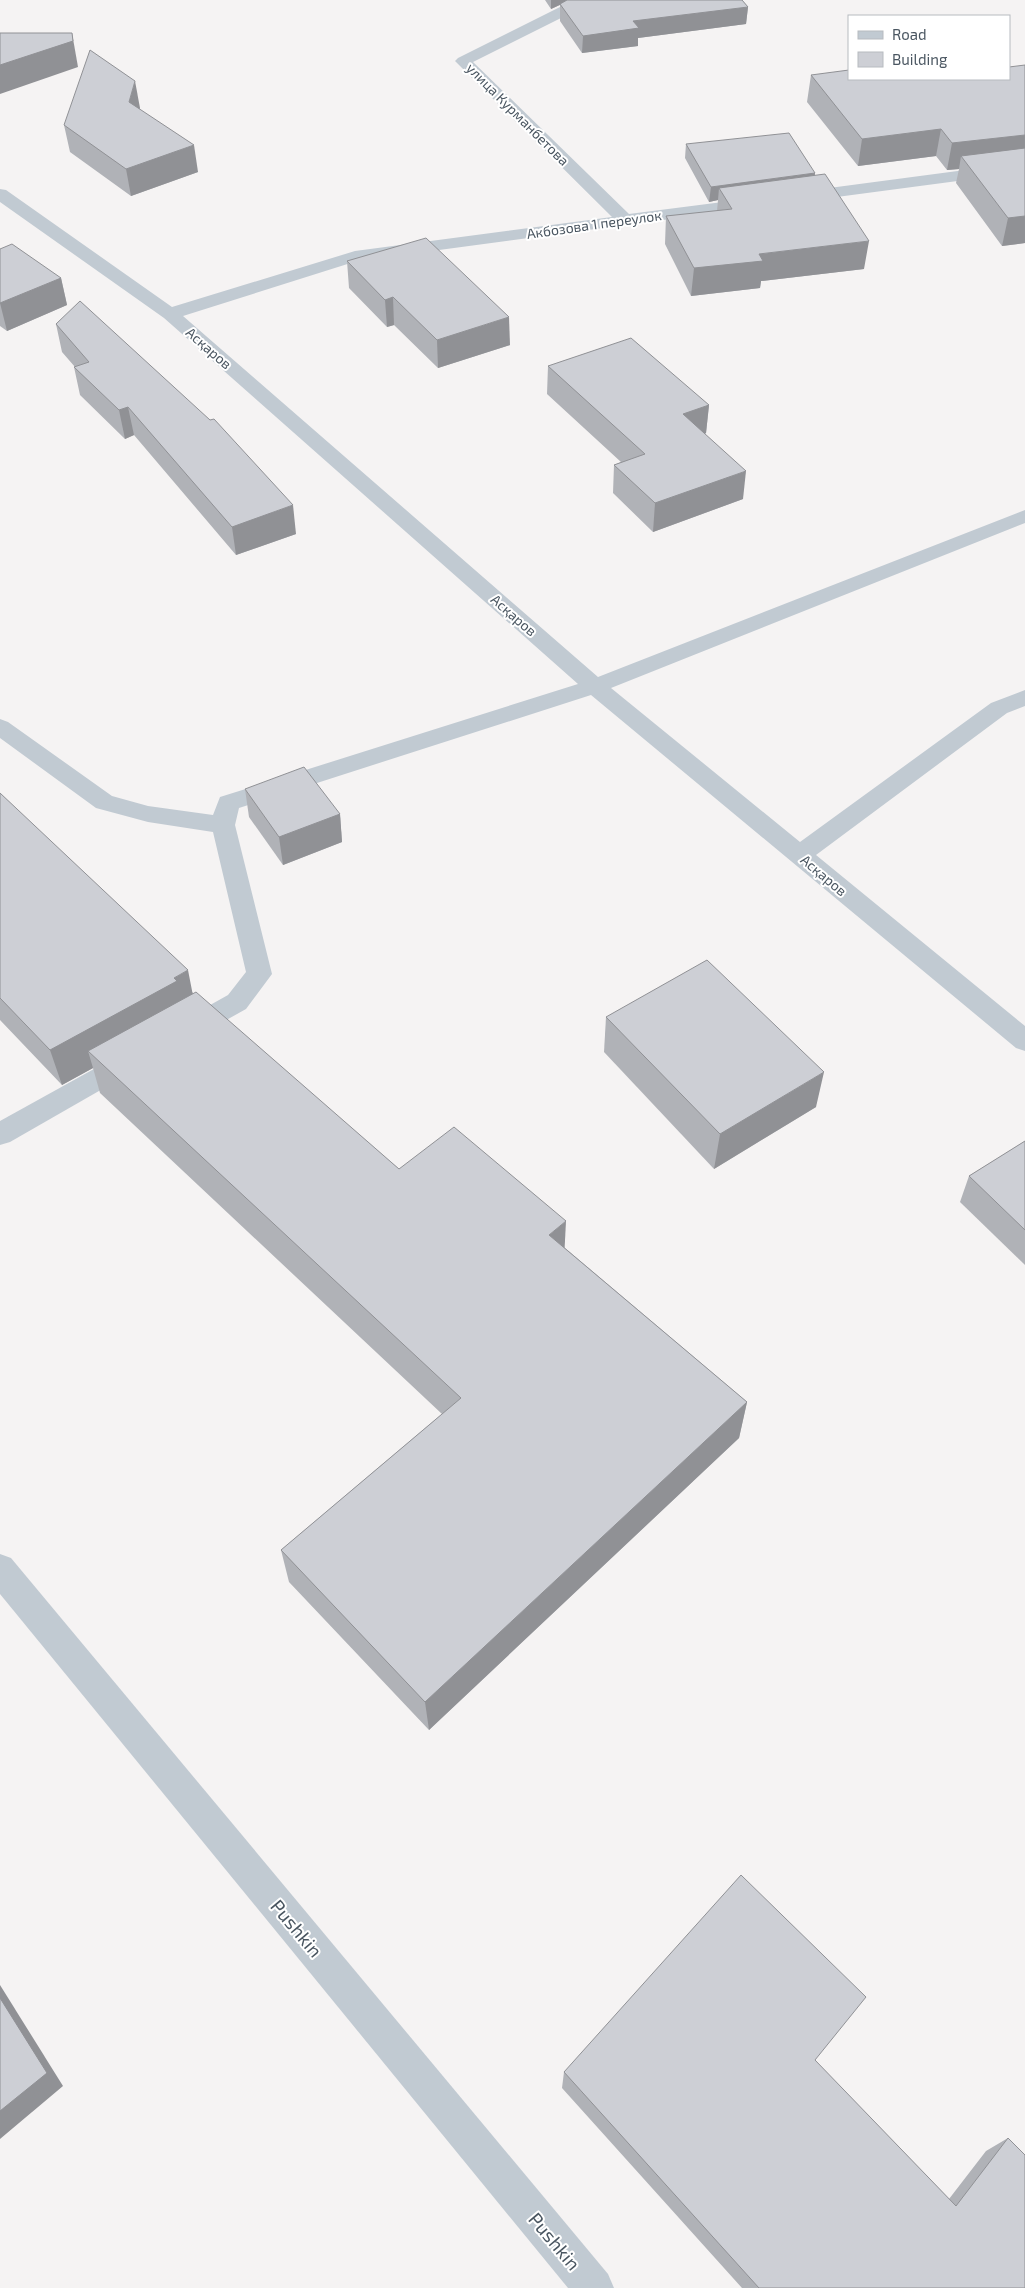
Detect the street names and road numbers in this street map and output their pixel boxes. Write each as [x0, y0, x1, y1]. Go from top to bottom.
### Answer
street label: улица Курманбетова [463, 59, 573, 169]
street label: Акбозова 1 переулок [525, 206, 663, 242]
street label: Асқаров [183, 324, 235, 372]
street label: Асқаров [488, 591, 540, 639]
street label: Асқаров [797, 851, 851, 899]
street label: Pushkin [266, 1895, 328, 1961]
street label: Pushkin [524, 2208, 586, 2274]

